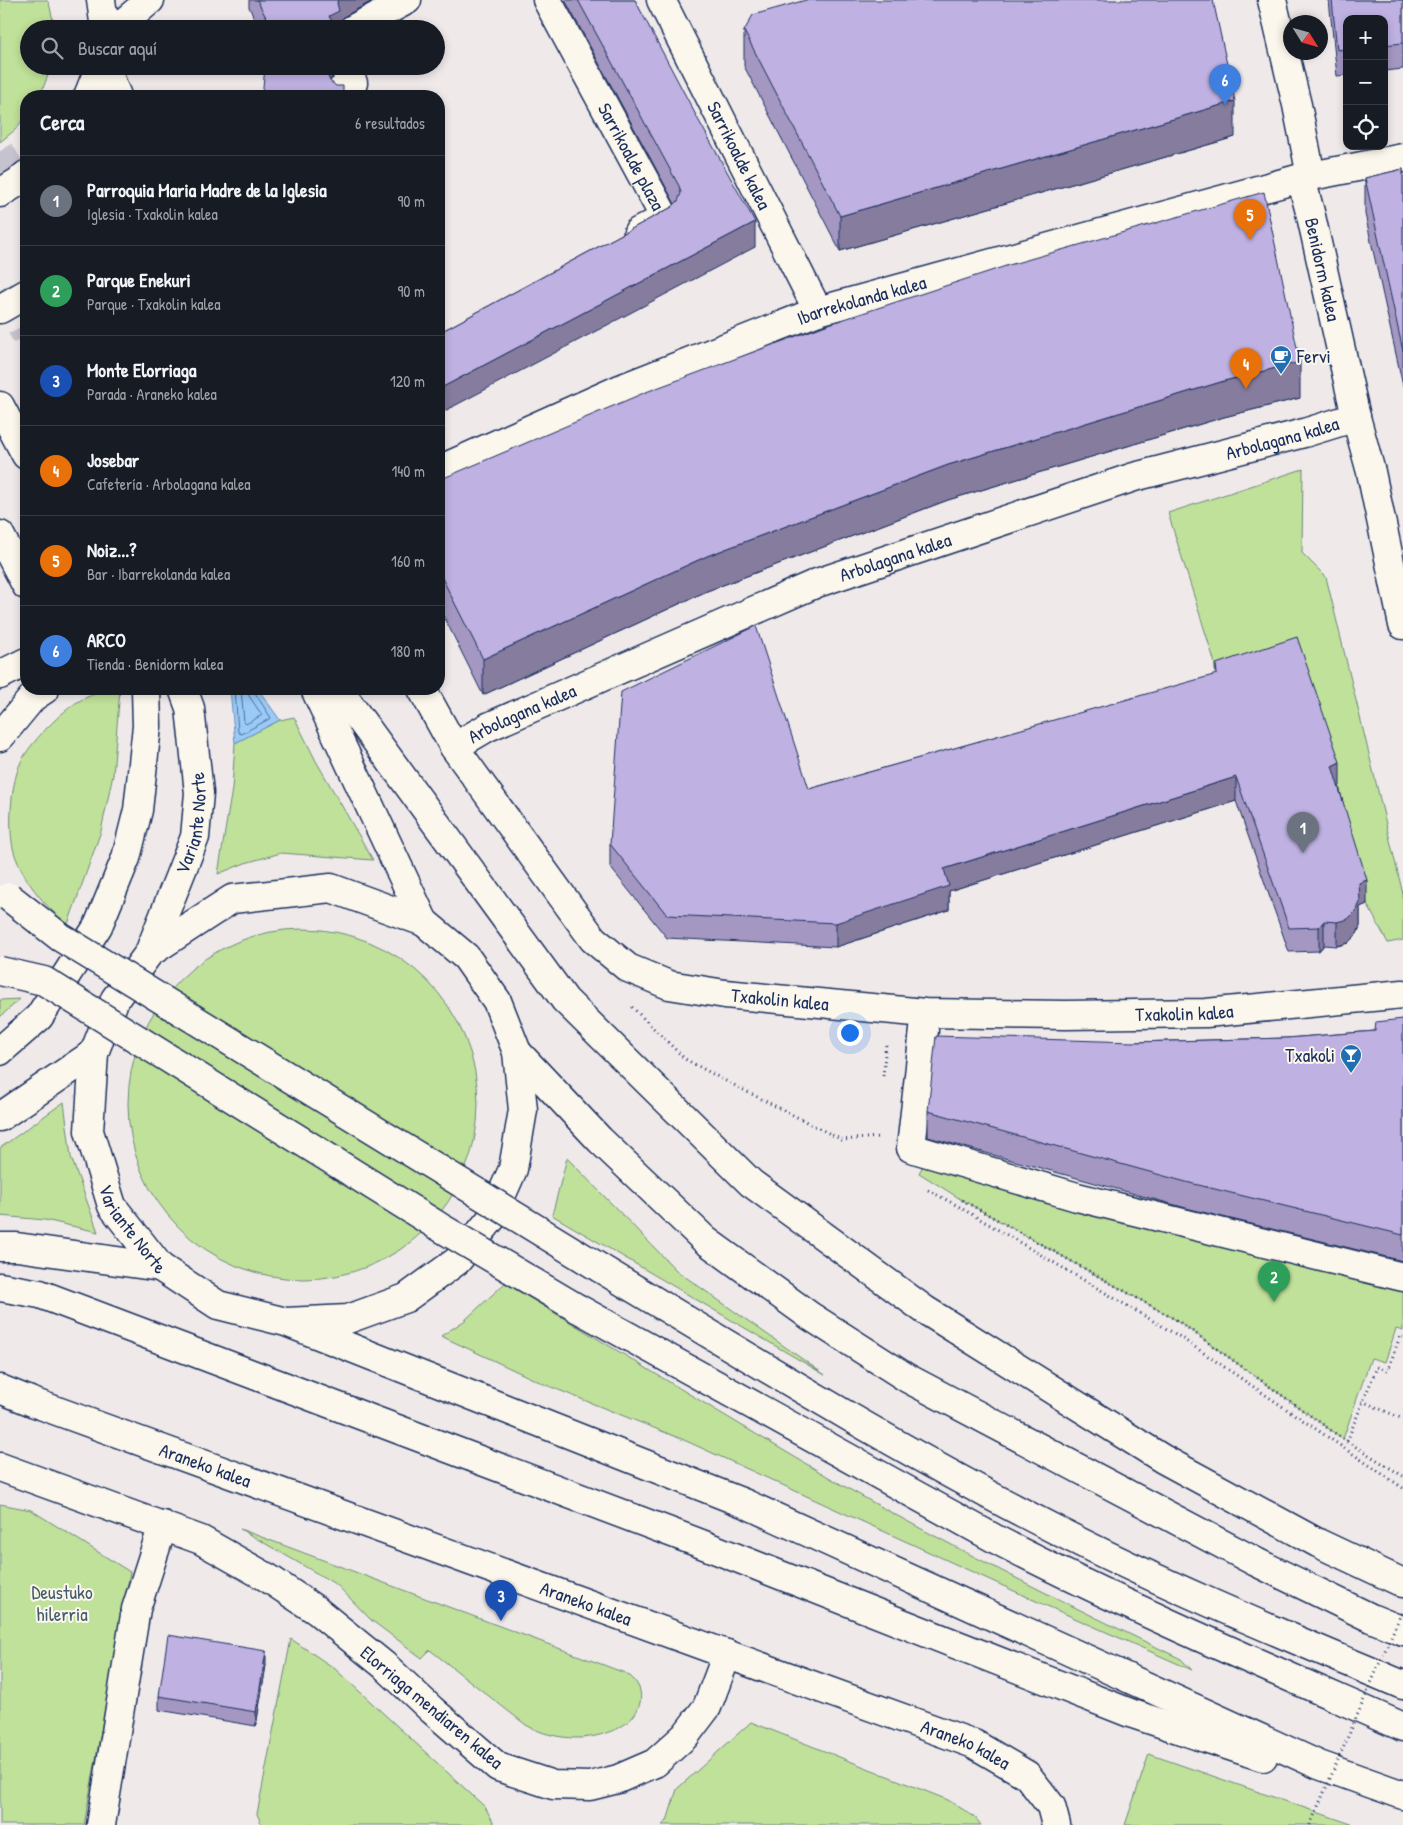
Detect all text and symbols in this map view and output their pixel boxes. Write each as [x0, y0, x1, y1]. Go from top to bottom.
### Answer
north arrow [1283, 15, 1328, 60]
map controls [1343, 15, 1388, 150]
button: + [1343, 15, 1388, 60]
search box [20, 20, 445, 75]
icon: search [38, 34, 66, 62]
text: Buscar aquí [78, 35, 157, 61]
button: − [1343, 60, 1388, 105]
pin: 6 [1209, 64, 1241, 105]
street label: Sarrikoalde kalea [701, 97, 778, 214]
street label: Sarrikoalde plaza [592, 98, 672, 215]
button: locate [1343, 105, 1388, 150]
text: Cerca [40, 108, 84, 137]
text: 6 resultados [355, 112, 425, 134]
text: Parroquia Maria Madre de la Iglesia [87, 177, 327, 203]
text: 1 [53, 190, 59, 212]
text: 90 m [397, 190, 425, 212]
pin: 5 [1234, 199, 1266, 240]
text: Iglesia · Txakolin kalea [87, 203, 218, 225]
street label: Benidorm kalea [1299, 215, 1347, 324]
text: Parque Enekuri [87, 267, 191, 293]
street label: Ibarrekolanda kalea [793, 269, 930, 331]
text: 2 [52, 280, 60, 302]
text: 90 m [397, 280, 425, 302]
text: Parque · Txakolin kalea [87, 293, 220, 315]
place label: Fervi [1296, 343, 1331, 369]
cafe icon: Fervi [1269, 344, 1293, 375]
pin: 4 [1230, 348, 1262, 389]
text: Monte Elorriaga [87, 357, 196, 383]
text: 3 [52, 370, 60, 392]
text: 120 m [390, 370, 425, 392]
text: Parada · Araneko kalea [87, 383, 217, 405]
street label: Arbolagana kalea [1223, 410, 1343, 466]
text: Josebar [87, 447, 139, 473]
text: 4 [53, 460, 59, 482]
text: 140 m [391, 460, 425, 482]
text: Cafetería · Arbolagana kalea [87, 473, 251, 495]
street label: Arbolagana kalea [836, 526, 955, 588]
text: Noiz...? [87, 537, 136, 563]
text: 5 [53, 550, 59, 572]
text: 160 m [391, 550, 425, 572]
text: Bar · Ibarrekolanda kalea [87, 563, 230, 585]
text: ARCO [87, 627, 126, 653]
text: 6 [53, 640, 59, 662]
text: 180 m [391, 640, 425, 662]
text: Tienda · Benidorm kalea [87, 653, 223, 675]
street label: Arbolagana kalea [463, 677, 581, 749]
street label: Variante Norte [169, 771, 212, 878]
pin: 1 [1287, 812, 1319, 853]
street label: Txakolin kalea [730, 982, 831, 1017]
street label: Txakolin kalea [1135, 997, 1235, 1027]
your location [837, 1020, 863, 1046]
place label: Txakoli [1285, 1042, 1335, 1068]
bar icon: Txakoli [1339, 1043, 1363, 1074]
street label: Variante Norte [93, 1181, 171, 1280]
pin: 2 [1258, 1261, 1290, 1302]
street label: Araneko kalea [156, 1436, 255, 1494]
street label: Araneko kalea [537, 1575, 636, 1632]
park label: Deustuko hilerria [31, 1579, 93, 1627]
pin: 3 [485, 1580, 517, 1621]
street label: Elorriaga mendiaren kalea [355, 1639, 509, 1775]
street label: Araneko kalea [917, 1713, 1016, 1776]

